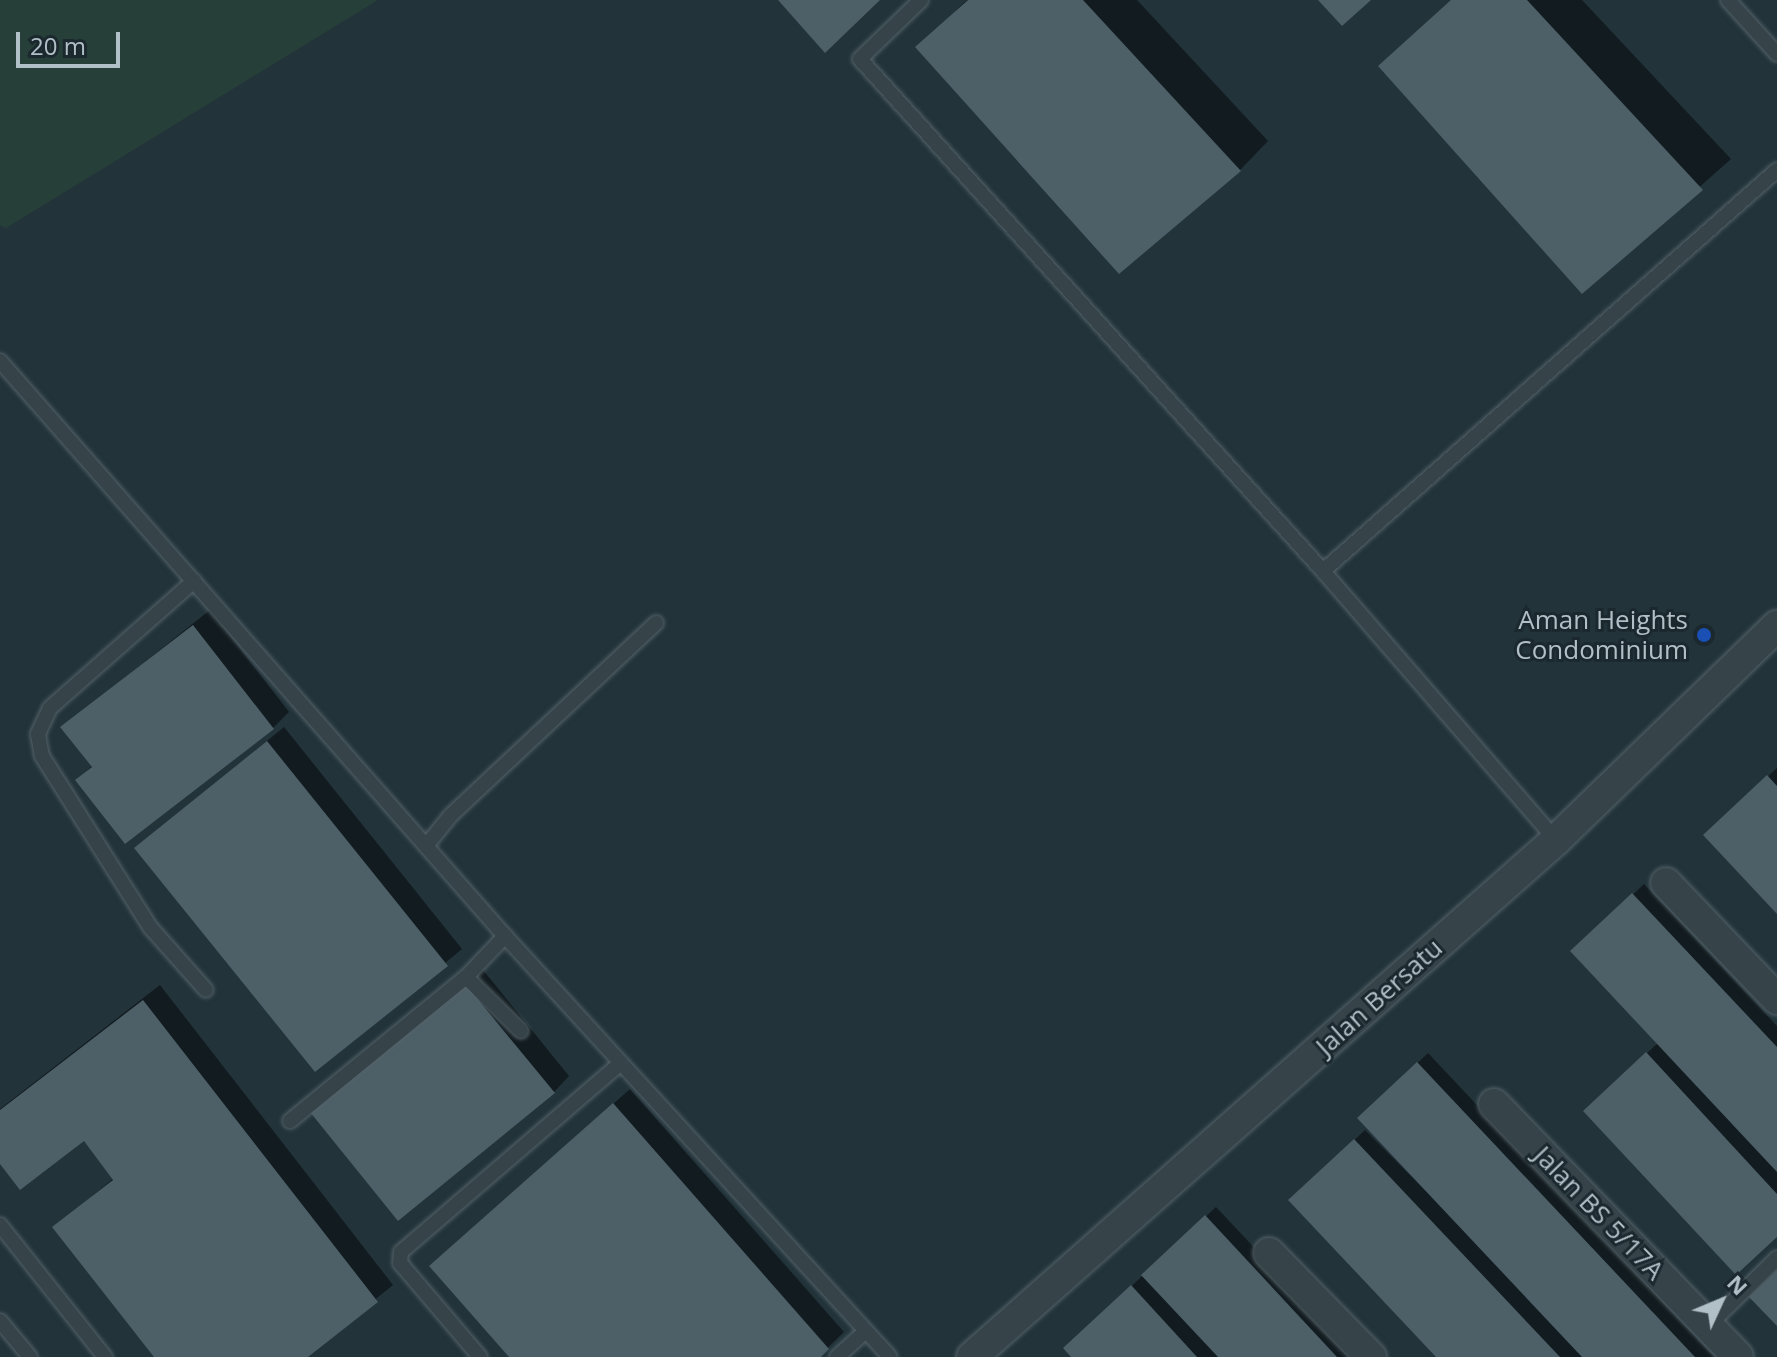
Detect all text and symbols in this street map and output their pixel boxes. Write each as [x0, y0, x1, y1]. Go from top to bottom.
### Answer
scale bar [20, 16, 124, 66]
text: 20 m [30, 29, 86, 62]
place label: Aman Heights Condominium [1515, 604, 1688, 666]
marker: Aman Heights Condominium [1695, 626, 1713, 644]
street label: Jalan Bersatu [1309, 932, 1449, 1062]
street label: Jalan BS 5/17A [1528, 1140, 1670, 1286]
north arrow [1681, 1261, 1761, 1341]
text: N [1721, 1267, 1755, 1301]

